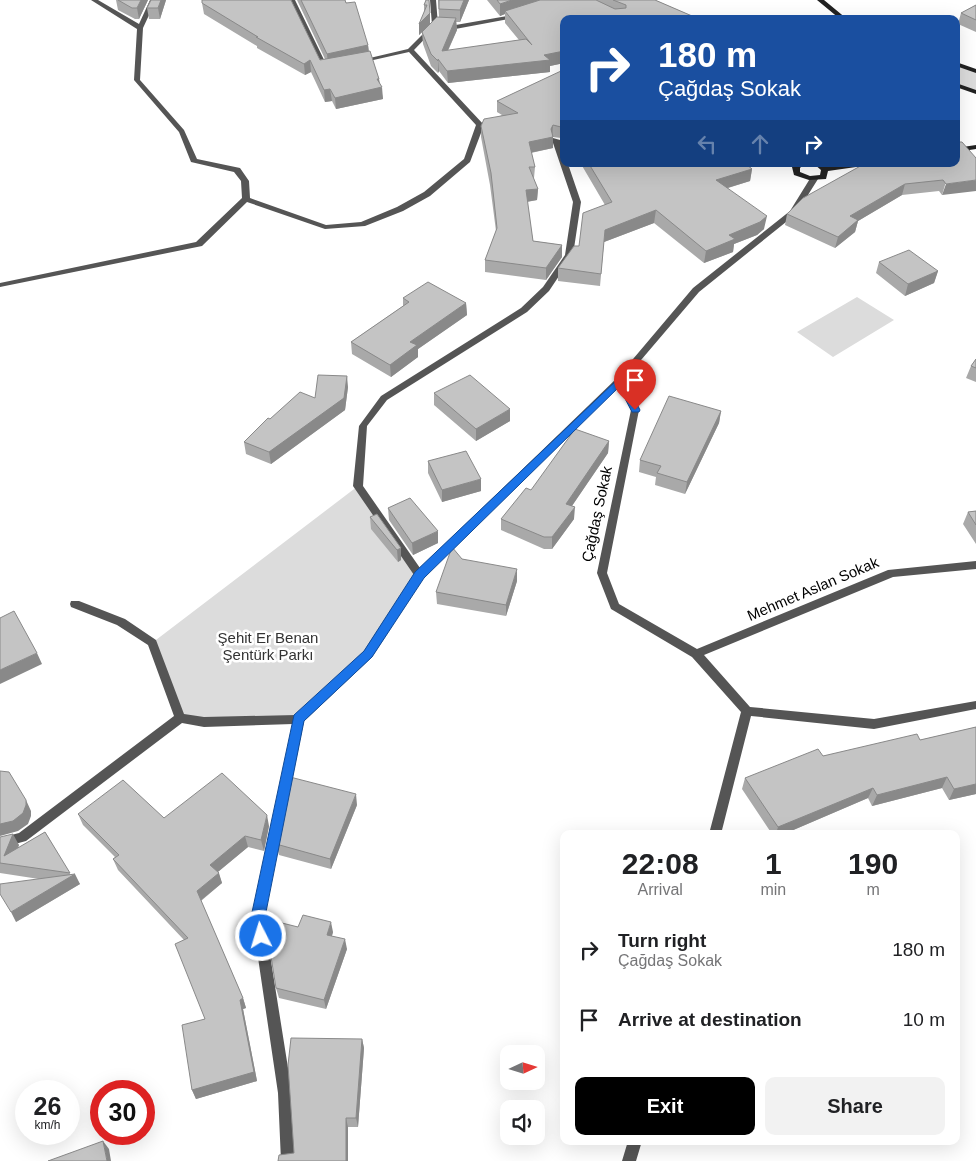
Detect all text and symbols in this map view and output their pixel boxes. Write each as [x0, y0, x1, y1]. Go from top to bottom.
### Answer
icon: right [575, 35, 640, 100]
text: 180 m [658, 35, 757, 74]
text: Çağdaş Sokak [658, 76, 801, 101]
icon: left [693, 130, 721, 158]
icon: ahead [746, 130, 774, 158]
icon: right [799, 130, 827, 158]
pin [614, 359, 656, 410]
icon: arrive [621, 366, 649, 394]
street label: Çağdaş Sokak [578, 464, 615, 563]
street label: Mehmet Aslan Sokak [745, 553, 881, 624]
park label: Şehit Er Benan Şentürk Parkı [218, 629, 318, 663]
text: 22:08 [622, 847, 699, 880]
text: 1 [765, 847, 782, 880]
text: 190 [848, 847, 898, 880]
text: Arrival [638, 881, 683, 898]
text: min [760, 881, 786, 898]
text: m [866, 881, 880, 898]
position arrow [234, 909, 286, 961]
text: Turn right [618, 930, 706, 951]
icon: right [575, 936, 603, 964]
text: 180 m [892, 939, 945, 960]
text: Çağdaş Sokak [618, 952, 722, 969]
icon: arrive [575, 1006, 603, 1034]
text: Arrive at destination [618, 1009, 802, 1030]
text: 10 m [903, 1009, 945, 1030]
north arrow [500, 1045, 545, 1090]
map controls [500, 1045, 545, 1145]
button: Exit [575, 1077, 755, 1135]
button: Share [765, 1077, 945, 1135]
speed limit sign: 30 [90, 1080, 155, 1145]
text: 26 [34, 1092, 61, 1120]
button: sound [500, 1100, 545, 1145]
text: km/h [34, 1118, 61, 1132]

